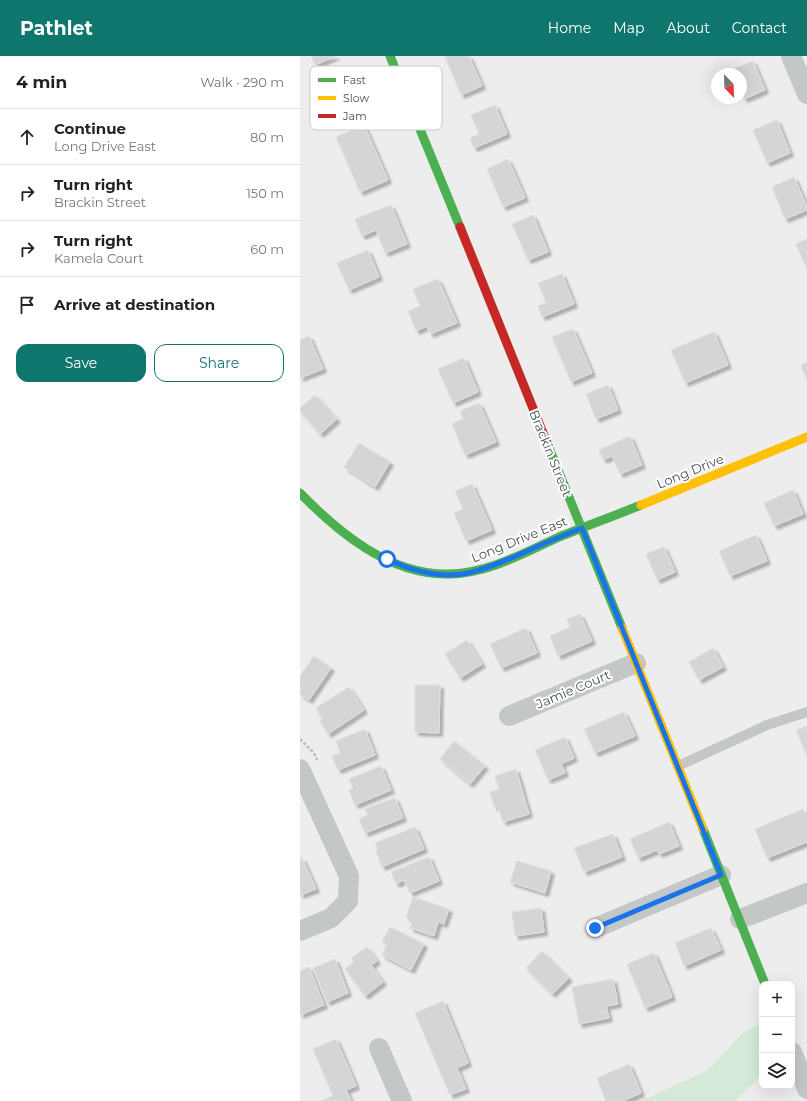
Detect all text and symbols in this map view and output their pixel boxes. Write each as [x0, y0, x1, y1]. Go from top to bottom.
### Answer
text: Pathlet [20, 17, 93, 40]
text: Home [548, 19, 591, 37]
text: Map [613, 19, 644, 37]
text: About [666, 19, 710, 37]
text: Contact [732, 19, 787, 37]
legend [310, 66, 442, 130]
north arrow [711, 68, 747, 104]
text: 4 min [16, 72, 67, 92]
text: Fast [343, 73, 367, 87]
text: Walk · 290 m [200, 74, 284, 90]
text: Slow [343, 91, 369, 105]
text: Jam [342, 109, 367, 123]
text: Continue [54, 119, 126, 138]
icon: ahead [16, 126, 38, 148]
text: 80 m [250, 129, 284, 145]
text: Long Drive East [54, 138, 156, 154]
text: Turn right [54, 175, 133, 194]
icon: right [16, 182, 38, 204]
text: 150 m [246, 185, 284, 201]
text: Brackin Street [54, 194, 146, 210]
text: Turn right [54, 231, 133, 250]
icon: right [16, 238, 38, 260]
text: 60 m [250, 241, 284, 257]
text: Kamela Court [54, 250, 143, 266]
icon: arrive [16, 294, 38, 316]
text: Arrive at destination [54, 295, 215, 314]
button: Save [16, 344, 146, 382]
button: Share [154, 344, 284, 382]
street label: Brackin Street [526, 407, 576, 499]
street label: Long Drive [654, 450, 726, 492]
street label: Long Drive East [469, 512, 569, 566]
route start [378, 550, 396, 568]
street label: Jamie Court [532, 666, 613, 712]
route end [586, 919, 604, 937]
map controls [759, 981, 795, 1089]
button: + [759, 981, 795, 1017]
button: − [759, 1017, 795, 1053]
button: layers [759, 1053, 795, 1089]

